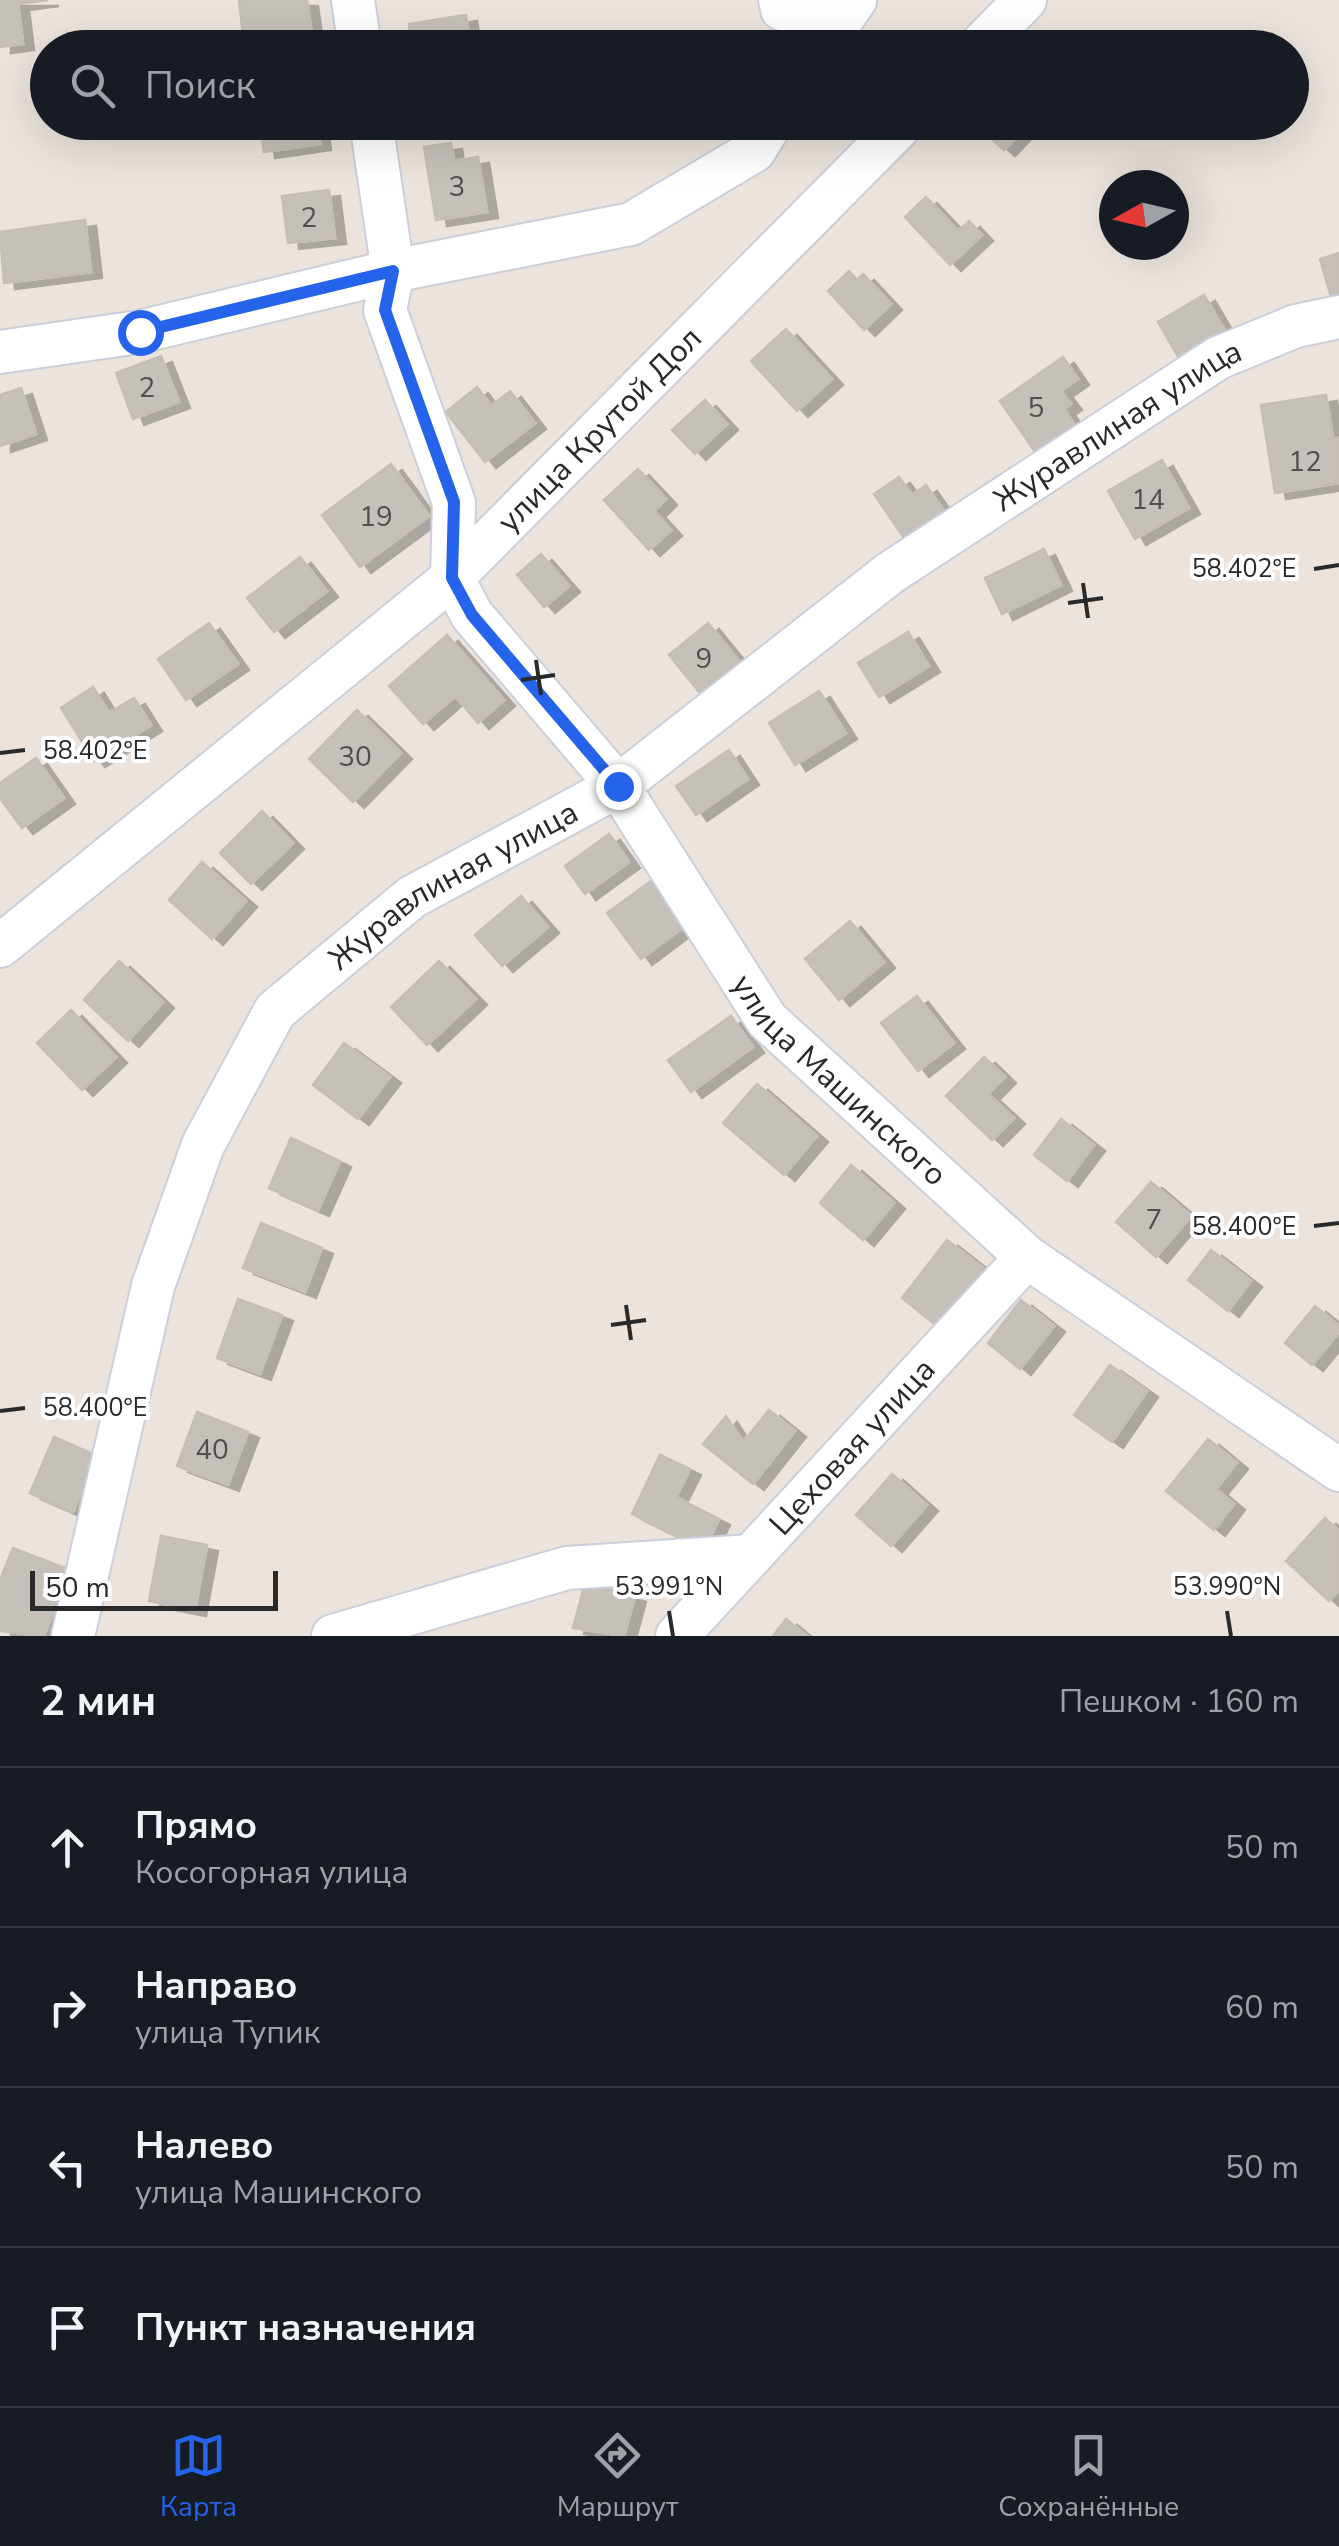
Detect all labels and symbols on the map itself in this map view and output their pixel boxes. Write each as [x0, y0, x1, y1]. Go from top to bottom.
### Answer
house number: 3 [449, 168, 465, 206]
north arrow [1099, 170, 1189, 260]
house number: 2 [301, 199, 317, 237]
route start [118, 310, 164, 356]
street label: улица Крутой Дол [488, 317, 711, 542]
street label: Журавлиная улица [985, 330, 1248, 522]
house number: 2 [139, 369, 155, 407]
house number: 5 [1028, 389, 1044, 427]
house number: 12 [1288, 443, 1322, 481]
house number: 14 [1131, 481, 1165, 519]
house number: 19 [359, 498, 393, 536]
text: 58.402°E [1192, 552, 1296, 586]
house number: 9 [696, 640, 712, 678]
text: 58.402°E [43, 734, 147, 768]
house number: 30 [338, 738, 372, 776]
route end [596, 764, 642, 810]
street label: Журавлиная улица [319, 791, 586, 980]
street label: улица Машинского [721, 966, 956, 1196]
house number: 7 [1146, 1201, 1162, 1239]
text: 58.400°E [1192, 1210, 1296, 1244]
street label: Цеховая улица [760, 1349, 945, 1545]
text: 58.400°E [43, 1391, 147, 1425]
house number: 40 [195, 1431, 229, 1469]
scale bar [30, 1566, 278, 1610]
text: 53.991°N [615, 1570, 723, 1604]
text: 53.990°N [1173, 1570, 1281, 1604]

